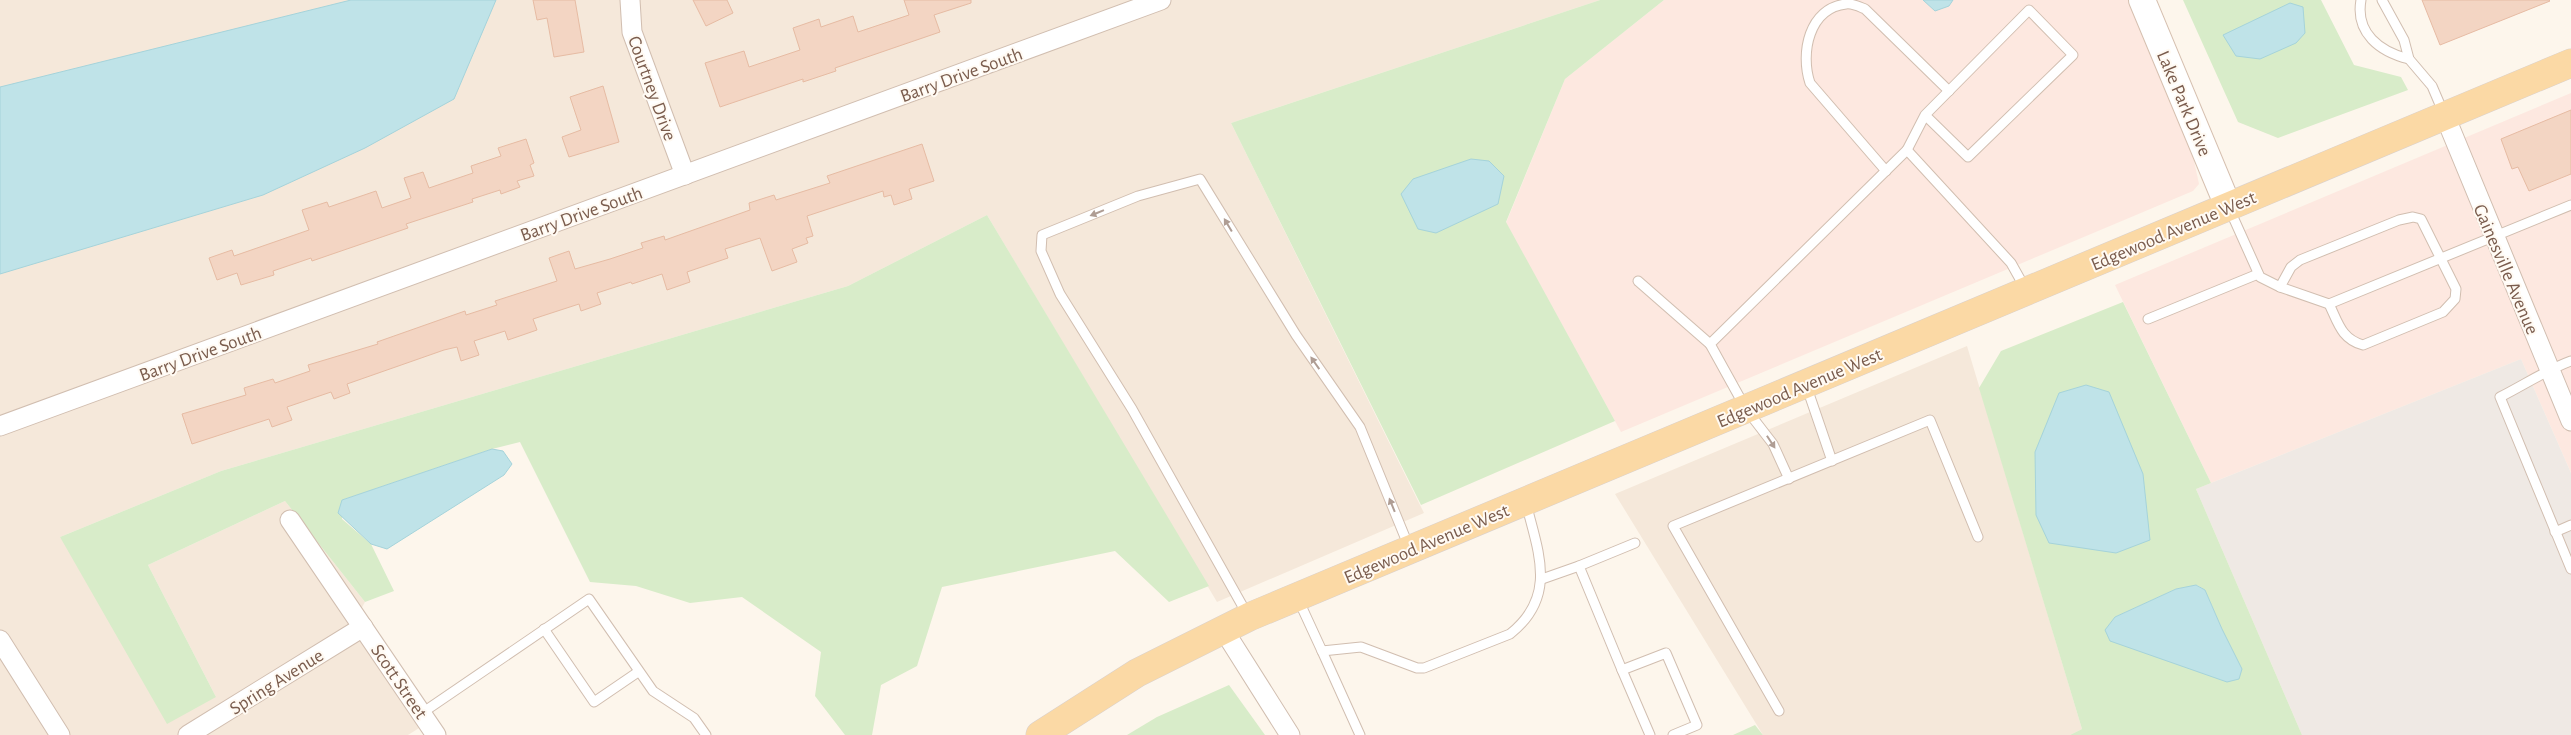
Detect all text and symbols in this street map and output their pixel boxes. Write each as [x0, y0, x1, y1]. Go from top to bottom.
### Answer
street label: Courtney Drive [624, 34, 679, 143]
street label: Barry Drive South [898, 44, 1025, 106]
street label: Lake Park Drive [2153, 48, 2214, 159]
street label: Barry Drive South [518, 183, 645, 245]
street label: Edgewood Avenue West [2088, 188, 2259, 275]
street label: Gainesville Avenue [2470, 202, 2542, 337]
one-way arrow [1090, 209, 1104, 217]
one-way arrow [1224, 219, 1233, 232]
street label: Barry Drive South [137, 323, 264, 385]
street label: Edgewood Avenue West [1714, 345, 1885, 432]
one-way arrow [1310, 356, 1320, 369]
one-way arrow [1766, 435, 1776, 448]
one-way arrow [1387, 498, 1395, 512]
street label: Edgewood Avenue West [1341, 501, 1512, 588]
street label: Scott Street [367, 641, 430, 722]
street label: Spring Avenue [226, 646, 327, 719]

